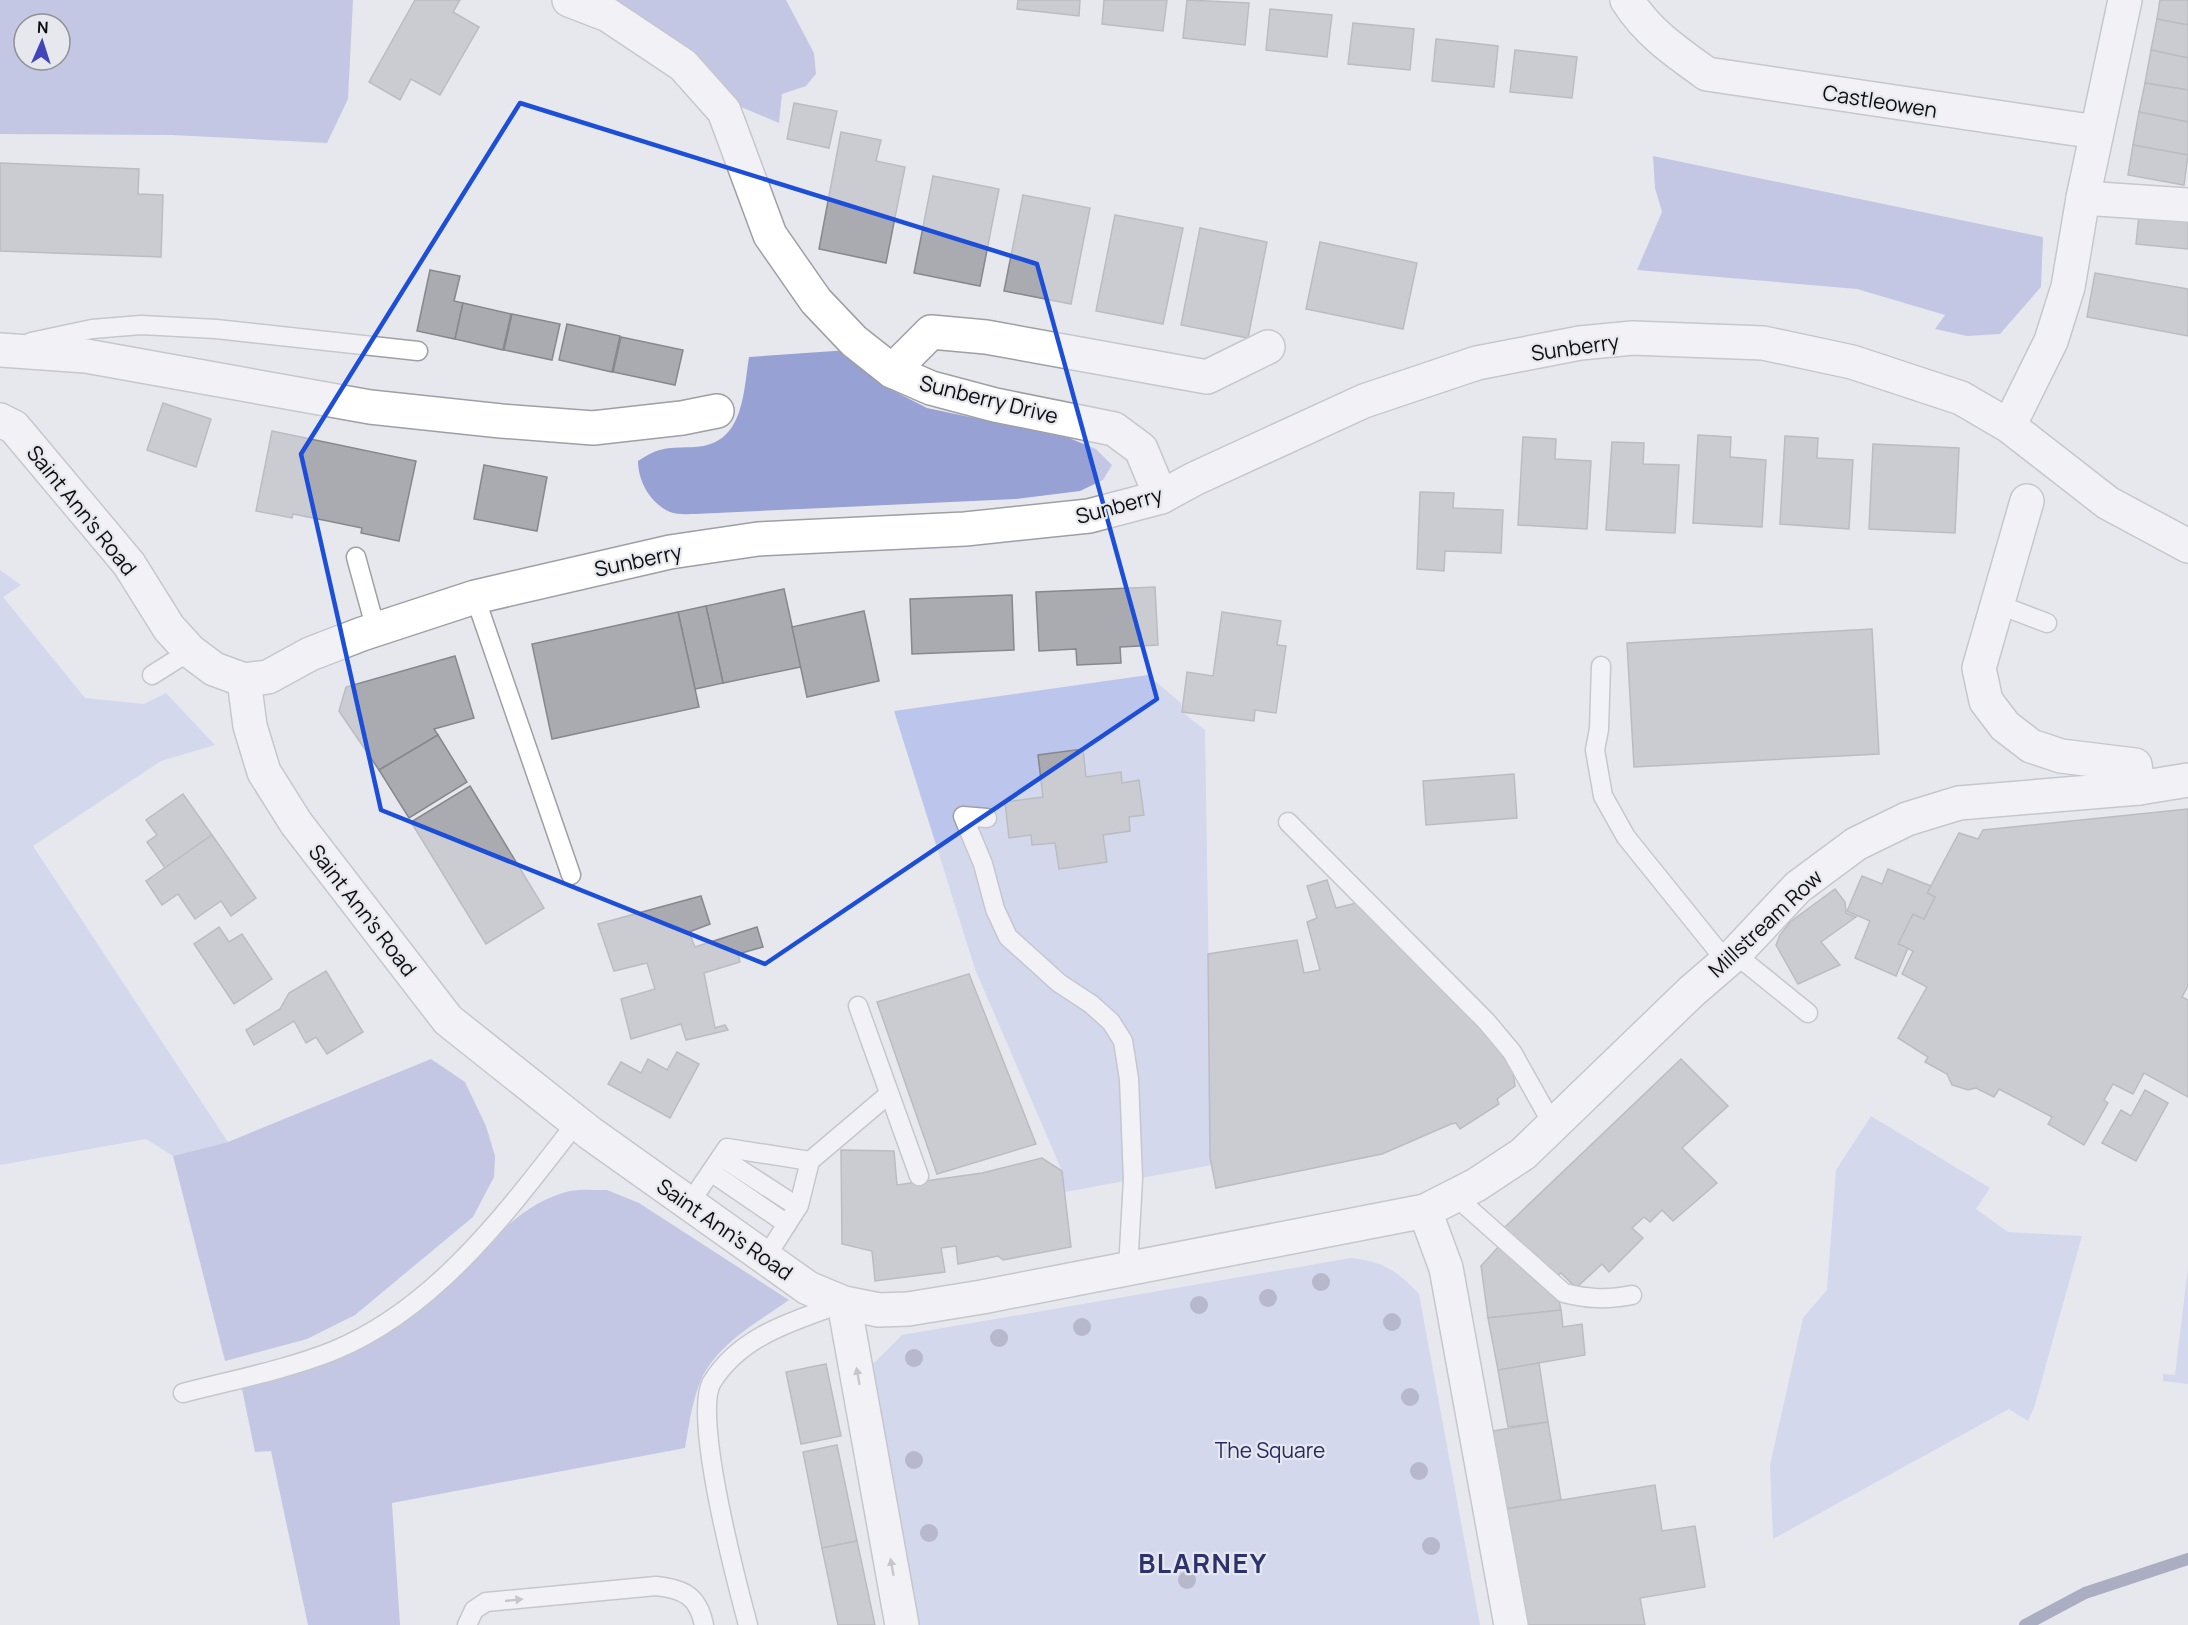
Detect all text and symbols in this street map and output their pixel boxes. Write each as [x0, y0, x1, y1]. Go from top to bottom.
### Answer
north arrow [12, 12, 72, 72]
text: N [36, 16, 49, 38]
street label: Castleowen [1821, 78, 1939, 124]
street label: Sunberry [1529, 327, 1621, 367]
street label: Sunberry Drive [917, 368, 1061, 430]
street label: Saint Ann's Road [21, 439, 143, 581]
street label: Sunberry [1073, 480, 1165, 530]
street label: Sunberry [592, 537, 684, 583]
street label: Saint Ann's Road [303, 838, 423, 982]
street label: Millstream Row [1702, 863, 1828, 983]
street label: Saint Ann's Road [651, 1172, 799, 1286]
one-way arrow [853, 1366, 862, 1385]
park label: The Square [1215, 1436, 1325, 1464]
district label: BLARNEY [1138, 1544, 1268, 1581]
one-way arrow [887, 1558, 896, 1577]
one-way arrow [504, 1595, 523, 1605]

